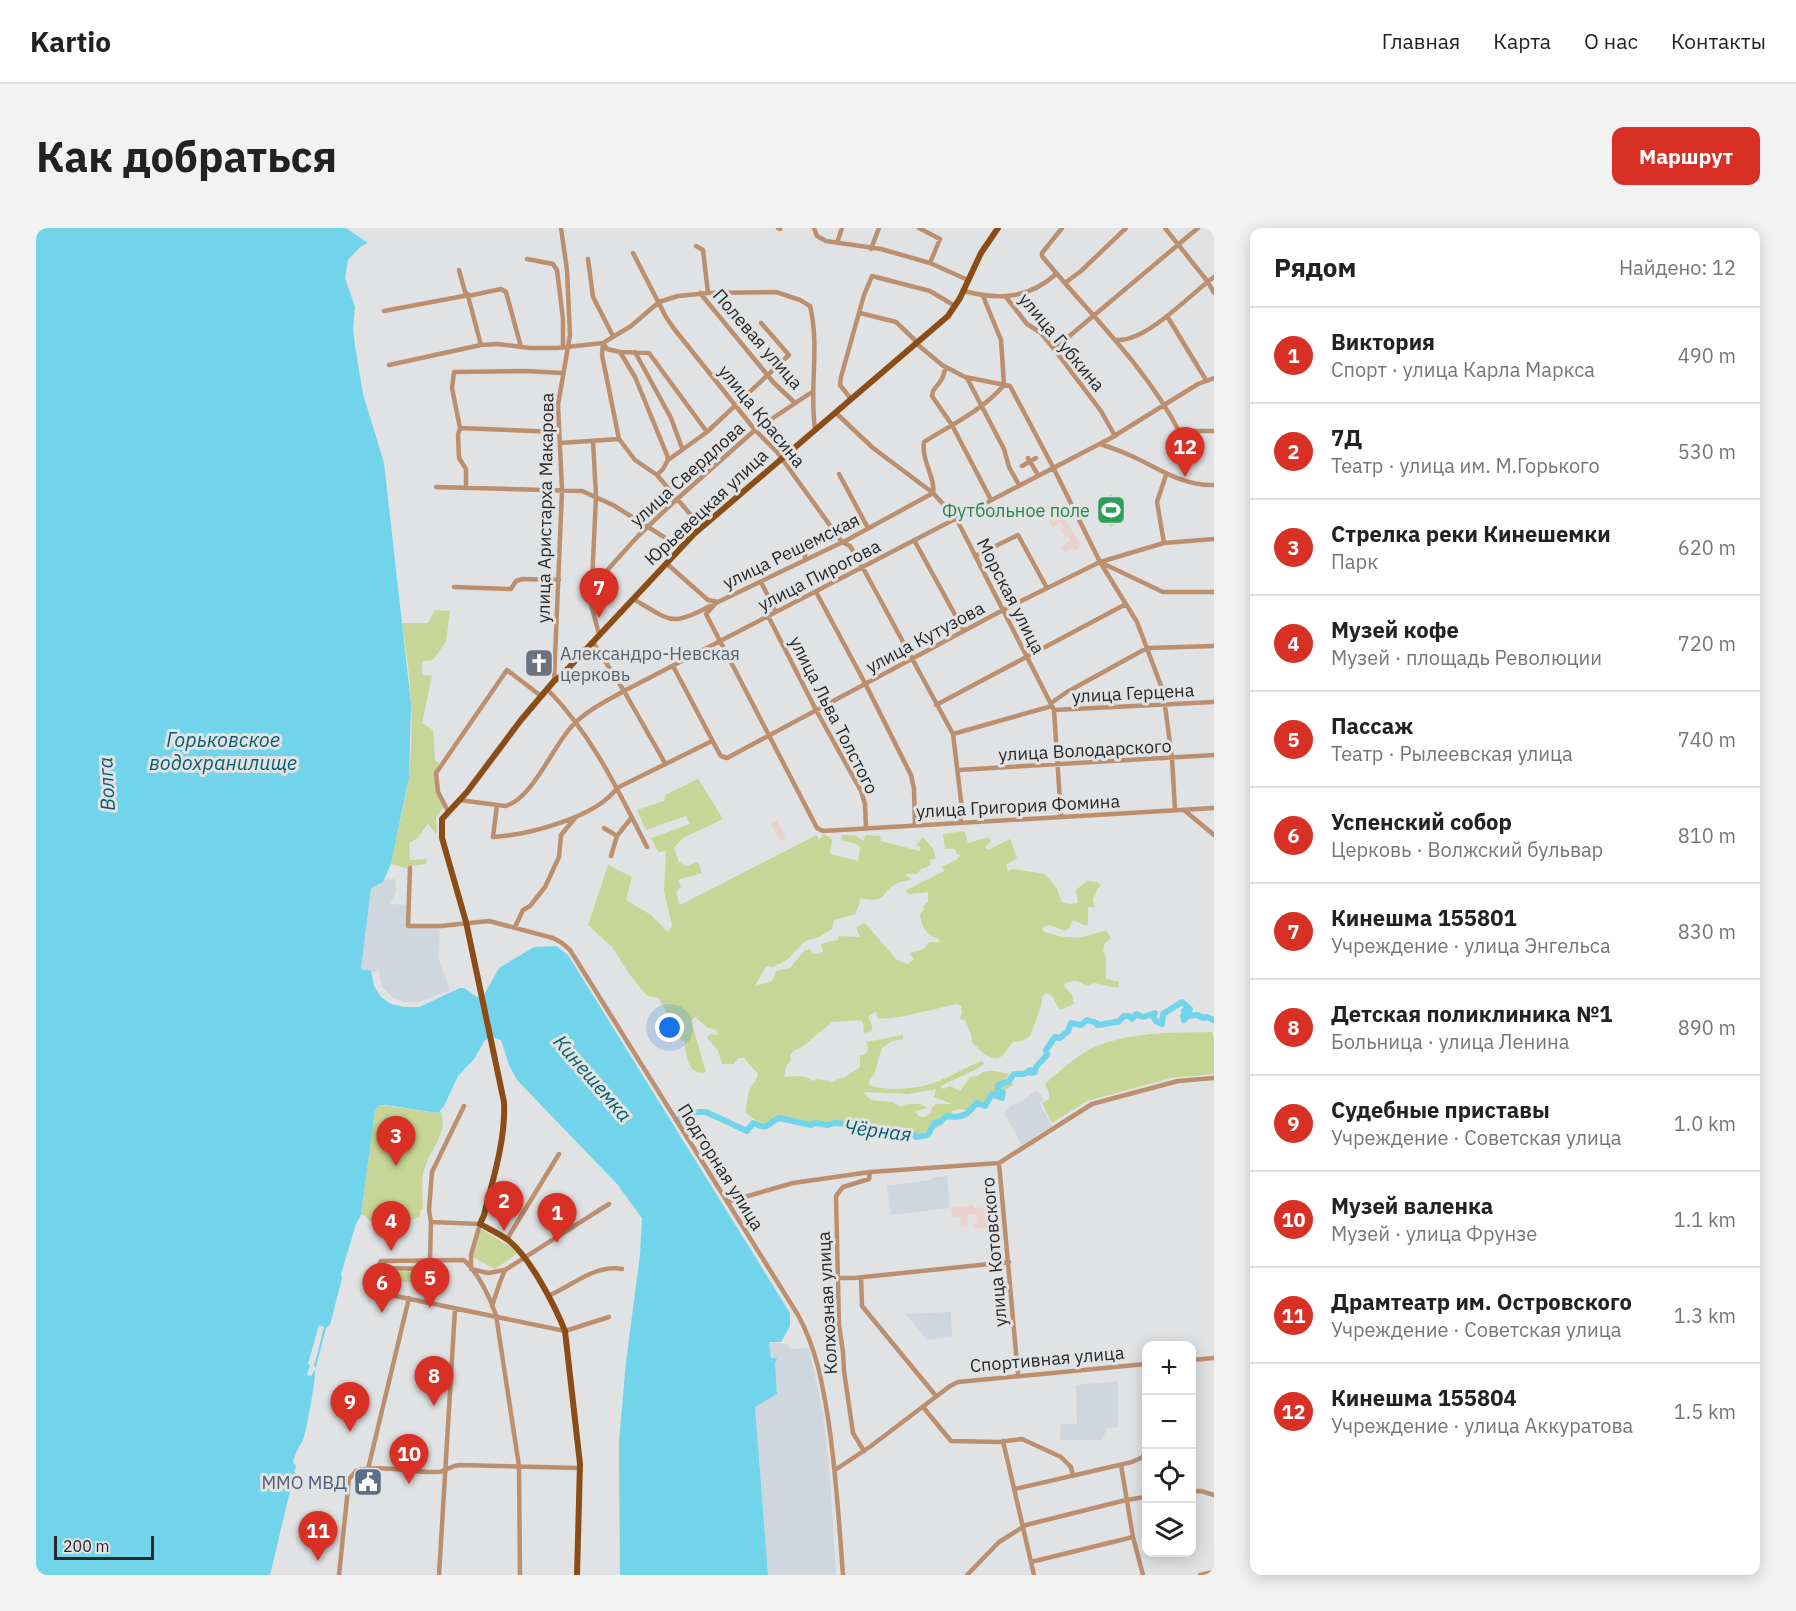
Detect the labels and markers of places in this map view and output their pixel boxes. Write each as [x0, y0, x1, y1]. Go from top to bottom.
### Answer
pin: 12 [1166, 428, 1204, 477]
sports icon: Футбольное поле [1095, 494, 1127, 526]
place label: Футбольное поле [942, 499, 1090, 522]
pin: 7 [580, 568, 618, 618]
place label: Александро-Невская церковь [560, 642, 740, 686]
church icon: Александро-Невская церковь [523, 647, 555, 679]
pin: 3 [376, 1116, 416, 1166]
pin: 2 [484, 1182, 524, 1231]
pin: 1 [538, 1194, 576, 1243]
pin: 4 [372, 1202, 410, 1251]
pin: 5 [410, 1258, 450, 1308]
pin: 6 [362, 1264, 402, 1313]
pin: 8 [414, 1356, 454, 1406]
pin: 9 [330, 1382, 370, 1432]
pin: 10 [390, 1434, 428, 1484]
public building icon: ММО МВД [352, 1466, 384, 1498]
place label: ММО МВД [261, 1471, 347, 1494]
pin: 11 [298, 1512, 338, 1561]

